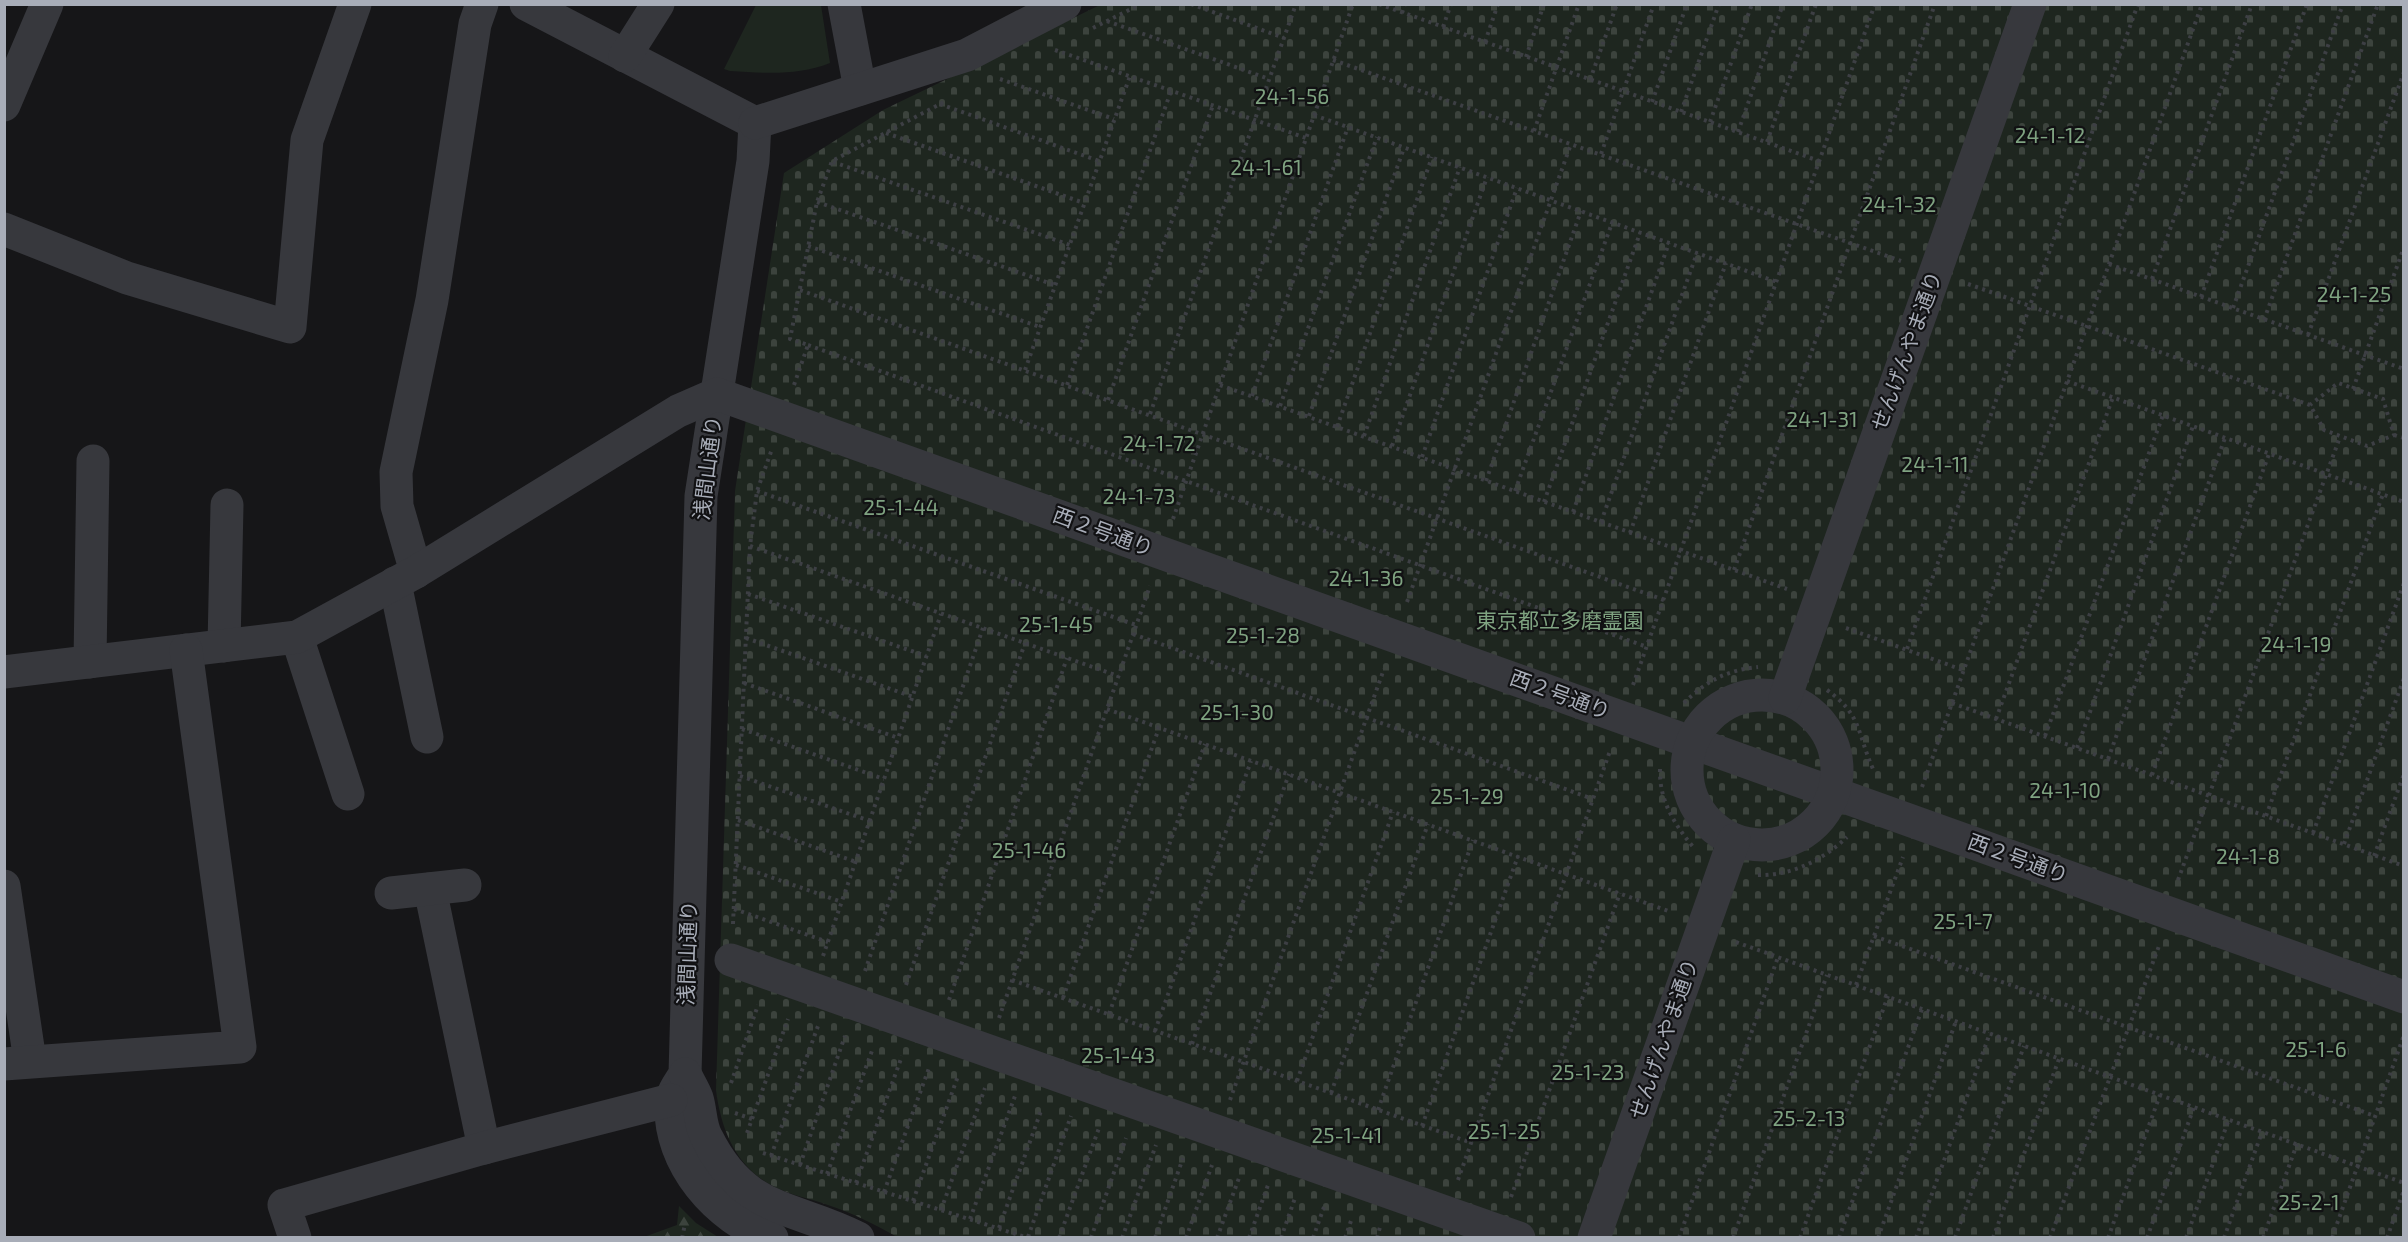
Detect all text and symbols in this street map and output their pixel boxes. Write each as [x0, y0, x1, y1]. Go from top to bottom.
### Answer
park label: 24-1-56 [1255, 83, 1329, 108]
park label: 24-1-12 [2015, 122, 2085, 147]
park label: 24-1-61 [1230, 154, 1302, 179]
park label: 24-1-32 [1862, 191, 1936, 216]
street label: せんげんやま通り [1865, 267, 1946, 434]
park label: 24-1-25 [2317, 281, 2391, 306]
park label: 24-1-31 [1786, 406, 1858, 431]
street label: 浅間山通り [688, 414, 725, 521]
park label: 24-1-72 [1123, 430, 1195, 455]
park label: 24-1-11 [1901, 451, 1969, 476]
park label: 24-1-73 [1103, 483, 1175, 508]
park label: 25-1-44 [863, 494, 939, 519]
street label: 西２号通り [1050, 501, 1157, 560]
park label: 24-1-36 [1329, 565, 1403, 590]
park label: 東京都立多磨霊園 [1476, 607, 1644, 632]
park label: 25-1-45 [1019, 611, 1093, 636]
park label: 25-1-28 [1226, 622, 1300, 647]
park label: 24-1-19 [2261, 631, 2331, 656]
street label: 西２号通り [1507, 664, 1614, 723]
park label: 25-1-30 [1200, 699, 1274, 724]
park label: 24-1-10 [2029, 777, 2101, 802]
park label: 25-1-29 [1430, 783, 1504, 808]
street label: 西２号通り [1965, 828, 2072, 887]
park label: 25-1-46 [992, 837, 1066, 862]
park label: 24-1-8 [2216, 843, 2280, 868]
street label: 浅間山通り [672, 900, 701, 1006]
park label: 25-1-7 [1933, 908, 1993, 933]
street label: せんげんやま通り [1623, 955, 1702, 1122]
park label: 25-1-6 [2285, 1036, 2347, 1061]
park label: 25-1-43 [1081, 1042, 1155, 1067]
park label: 25-1-23 [1551, 1059, 1625, 1084]
park label: 25-2-13 [1772, 1105, 1846, 1130]
park label: 25-1-25 [1468, 1118, 1540, 1143]
park label: 25-1-41 [1312, 1122, 1382, 1147]
park label: 25-2-1 [2278, 1189, 2340, 1214]

